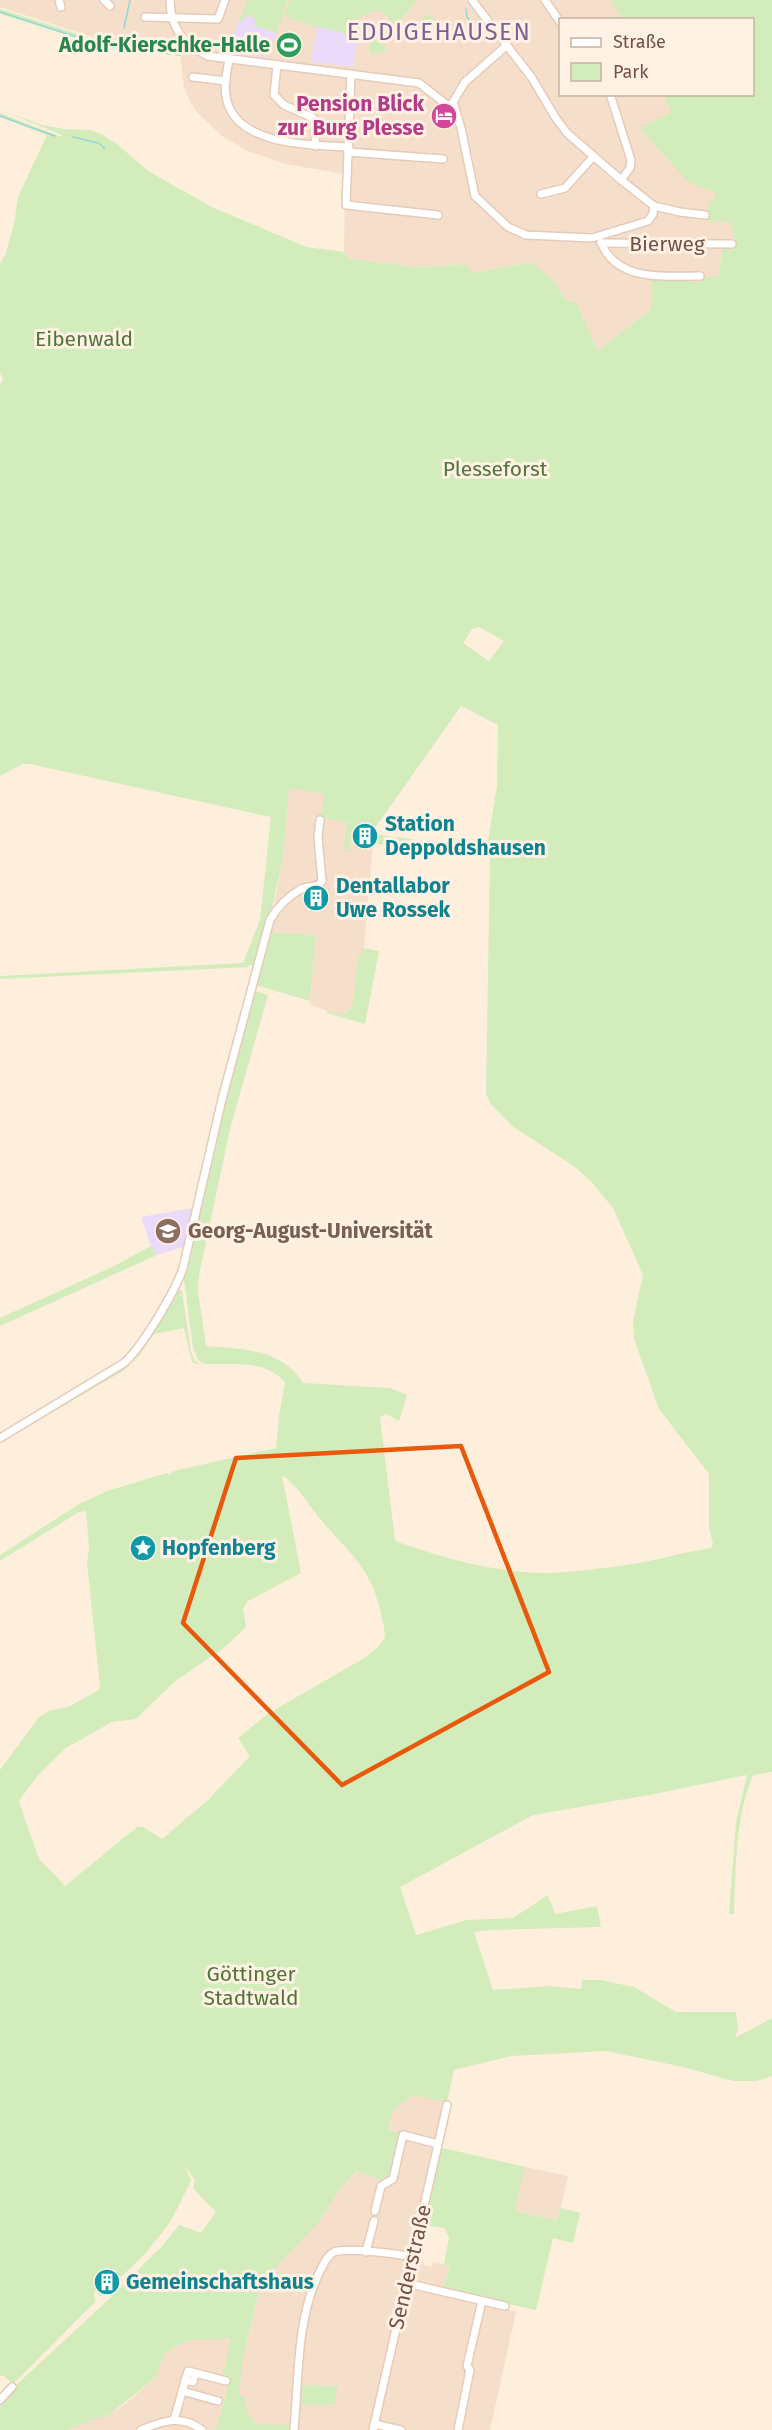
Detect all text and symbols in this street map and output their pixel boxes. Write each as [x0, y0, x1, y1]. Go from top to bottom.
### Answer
district label: EDDIGEHAUSEN [347, 18, 531, 46]
legend [559, 18, 754, 96]
sports icon: Adolf-Kierschke-Halle [274, 30, 304, 60]
text: Straße [613, 31, 666, 53]
place label: Adolf-Kierschke-Halle [58, 32, 270, 58]
text: Park [613, 61, 649, 83]
place label: Pension Blick zur Burg Plesse [278, 91, 424, 141]
hotel icon: Pension Blick zur Burg Plesse [429, 101, 459, 131]
street label: Bierweg [629, 231, 705, 257]
park label: Eibenwald [35, 326, 133, 352]
park label: Plesseforst [443, 456, 548, 482]
place label: Station Deppoldshausen [385, 811, 546, 861]
building icon: Station Deppoldshausen [350, 821, 380, 851]
place label: Dentallabor Uwe Rossek [336, 873, 451, 923]
building icon: Dentallabor Uwe Rossek [301, 883, 331, 913]
school or university icon: Georg-August-Universität [153, 1216, 183, 1246]
place label: Georg-August-Universität [188, 1218, 434, 1244]
place icon: Hopfenberg [128, 1533, 158, 1563]
place label: Hopfenberg [162, 1535, 276, 1561]
park label: Göttinger Stadtwald [203, 1961, 299, 2011]
street label: Senderstraße [383, 2202, 437, 2332]
building icon: Gemeinschaftshaus [92, 2267, 122, 2297]
place label: Gemeinschaftshaus [126, 2269, 314, 2295]

